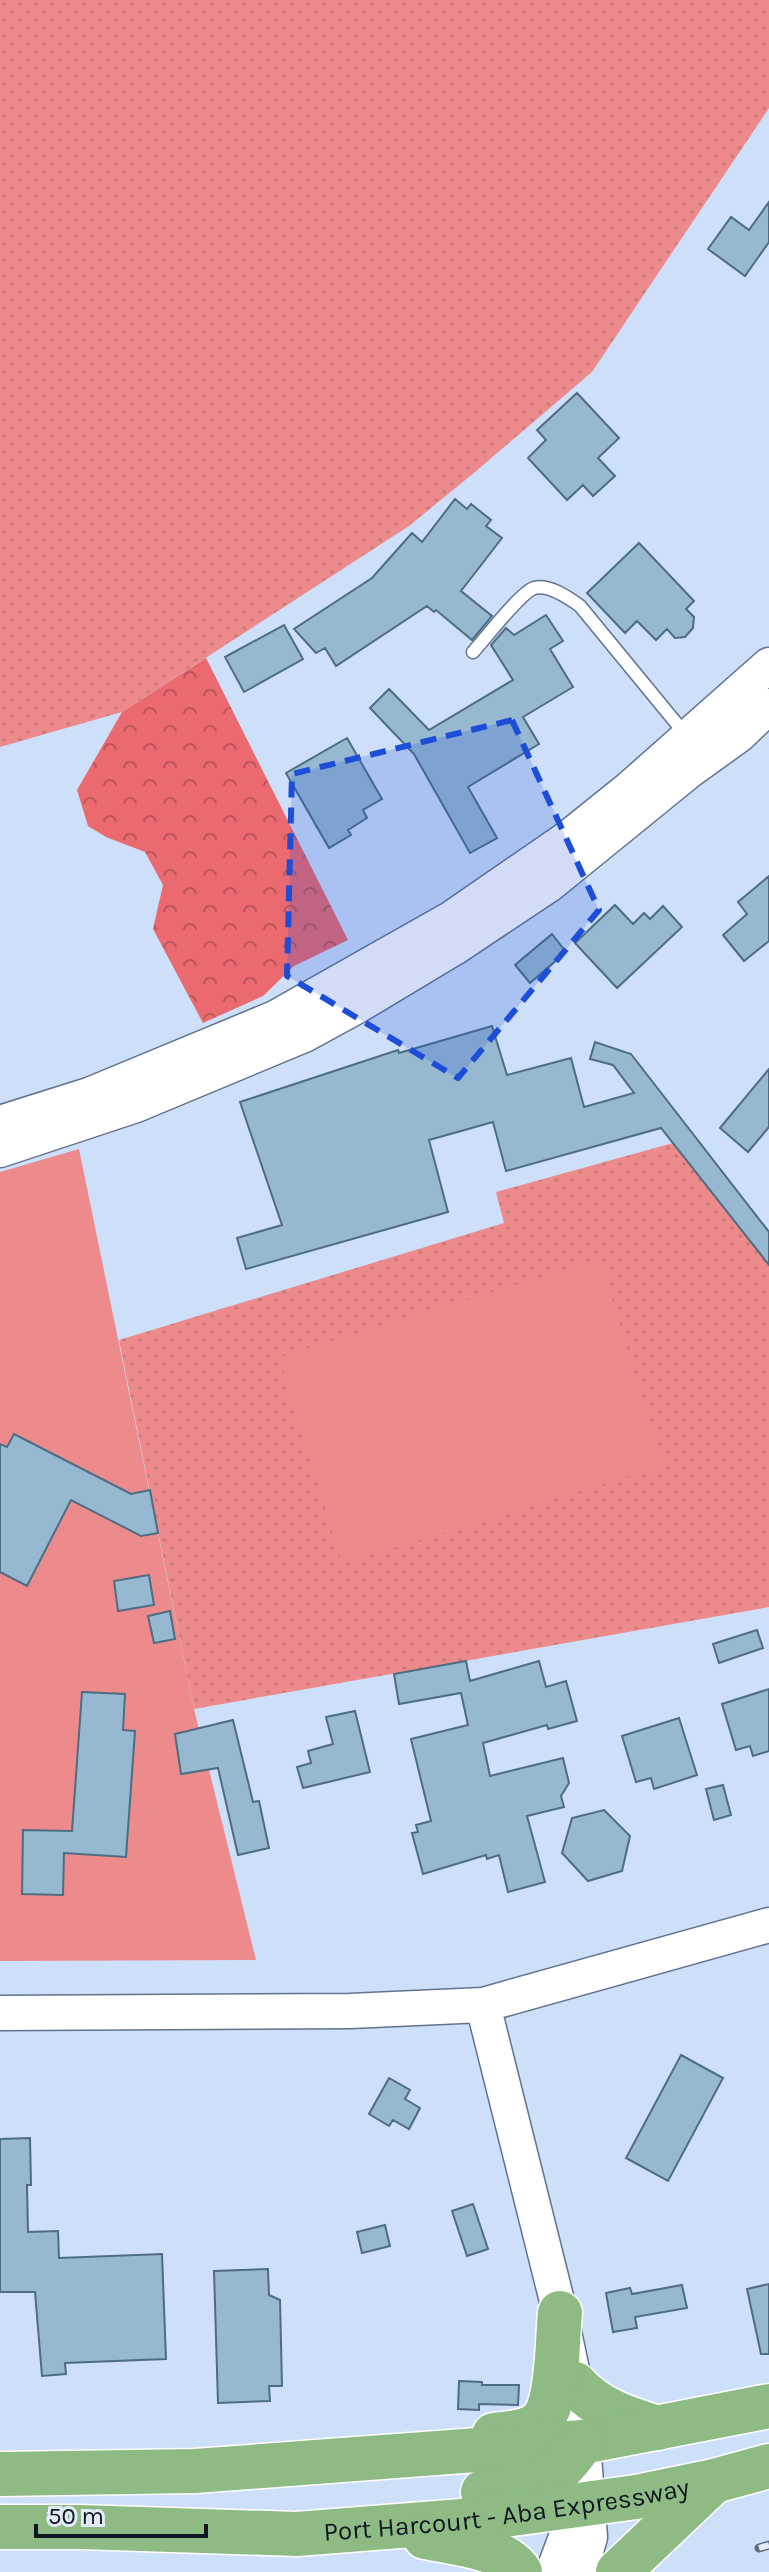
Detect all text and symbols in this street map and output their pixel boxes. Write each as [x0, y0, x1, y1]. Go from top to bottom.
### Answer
street label: Port Harcourt - Aba Expressway [322, 2471, 692, 2548]
scale bar [36, 2488, 206, 2538]
text: 50 m [48, 2502, 104, 2530]

